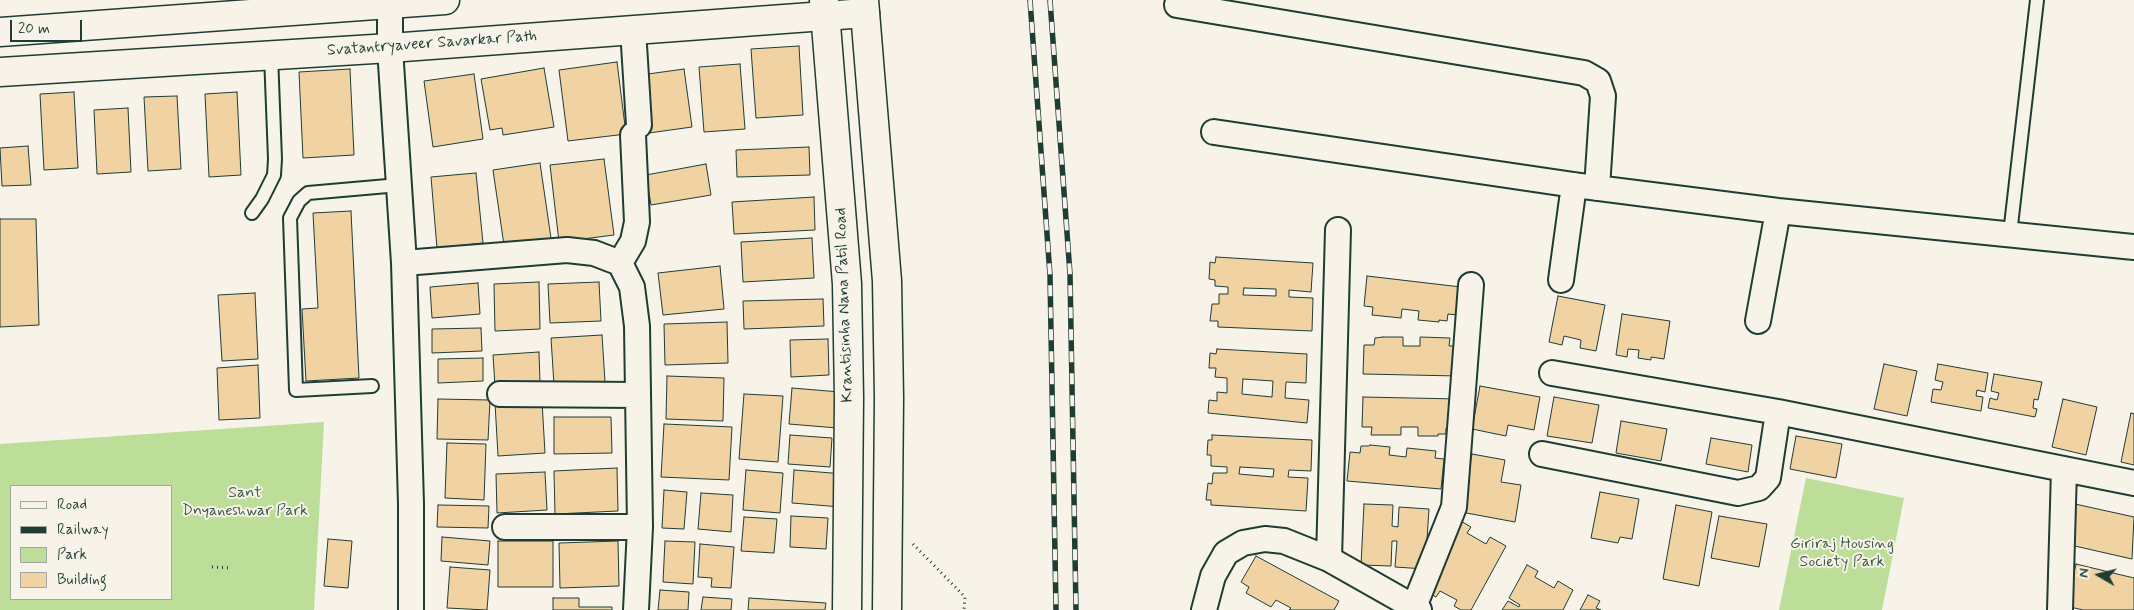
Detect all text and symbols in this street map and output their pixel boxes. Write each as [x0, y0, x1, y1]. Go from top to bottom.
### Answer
scale bar [12, 10, 85, 42]
text: 20 m [18, 19, 50, 39]
street label: Svatantryaveer Savarkar Path [326, 27, 538, 61]
street label: Krantisinha Nana Patil Road [832, 207, 858, 403]
park label: Sant Dnyaneshwar Park [182, 484, 308, 522]
legend [10, 485, 172, 600]
text: Road [57, 495, 87, 515]
text: Railway [57, 520, 109, 540]
park label: Giriraj Housing Society Park [1790, 535, 1894, 573]
text: Park [57, 545, 87, 565]
north arrow [2074, 550, 2124, 600]
text: N [2075, 567, 2094, 579]
text: Building [57, 570, 107, 590]

